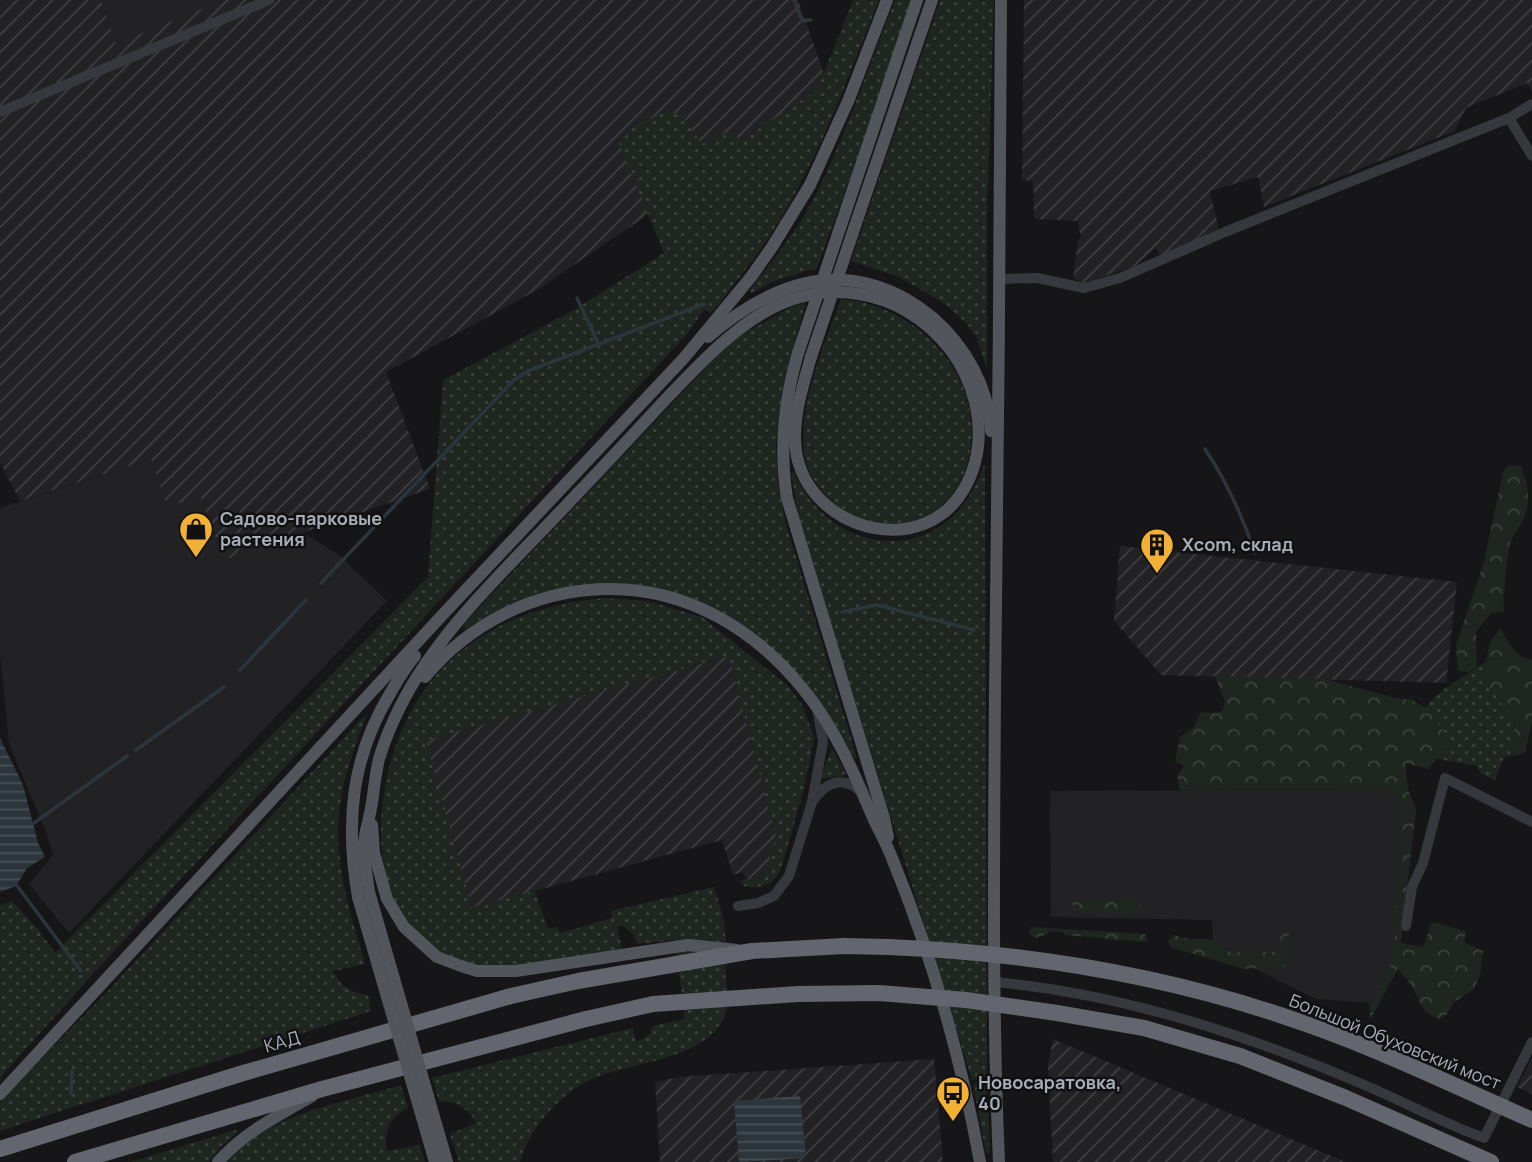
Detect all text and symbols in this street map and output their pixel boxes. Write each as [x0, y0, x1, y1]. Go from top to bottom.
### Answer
place label: Садово-парковые растения [220, 506, 382, 551]
shop icon: Садово-парковые растения [177, 510, 215, 559]
building icon: Xсom, склад [1138, 526, 1176, 575]
place label: Xсom, склад [1182, 532, 1293, 556]
street label: Большой Обуховский мост [1286, 988, 1505, 1095]
street label: КАД [261, 1025, 302, 1058]
place label: Новосаратовка, 40 [978, 1070, 1121, 1115]
bus stop icon: Новосаратовка, 40 [934, 1074, 972, 1123]

